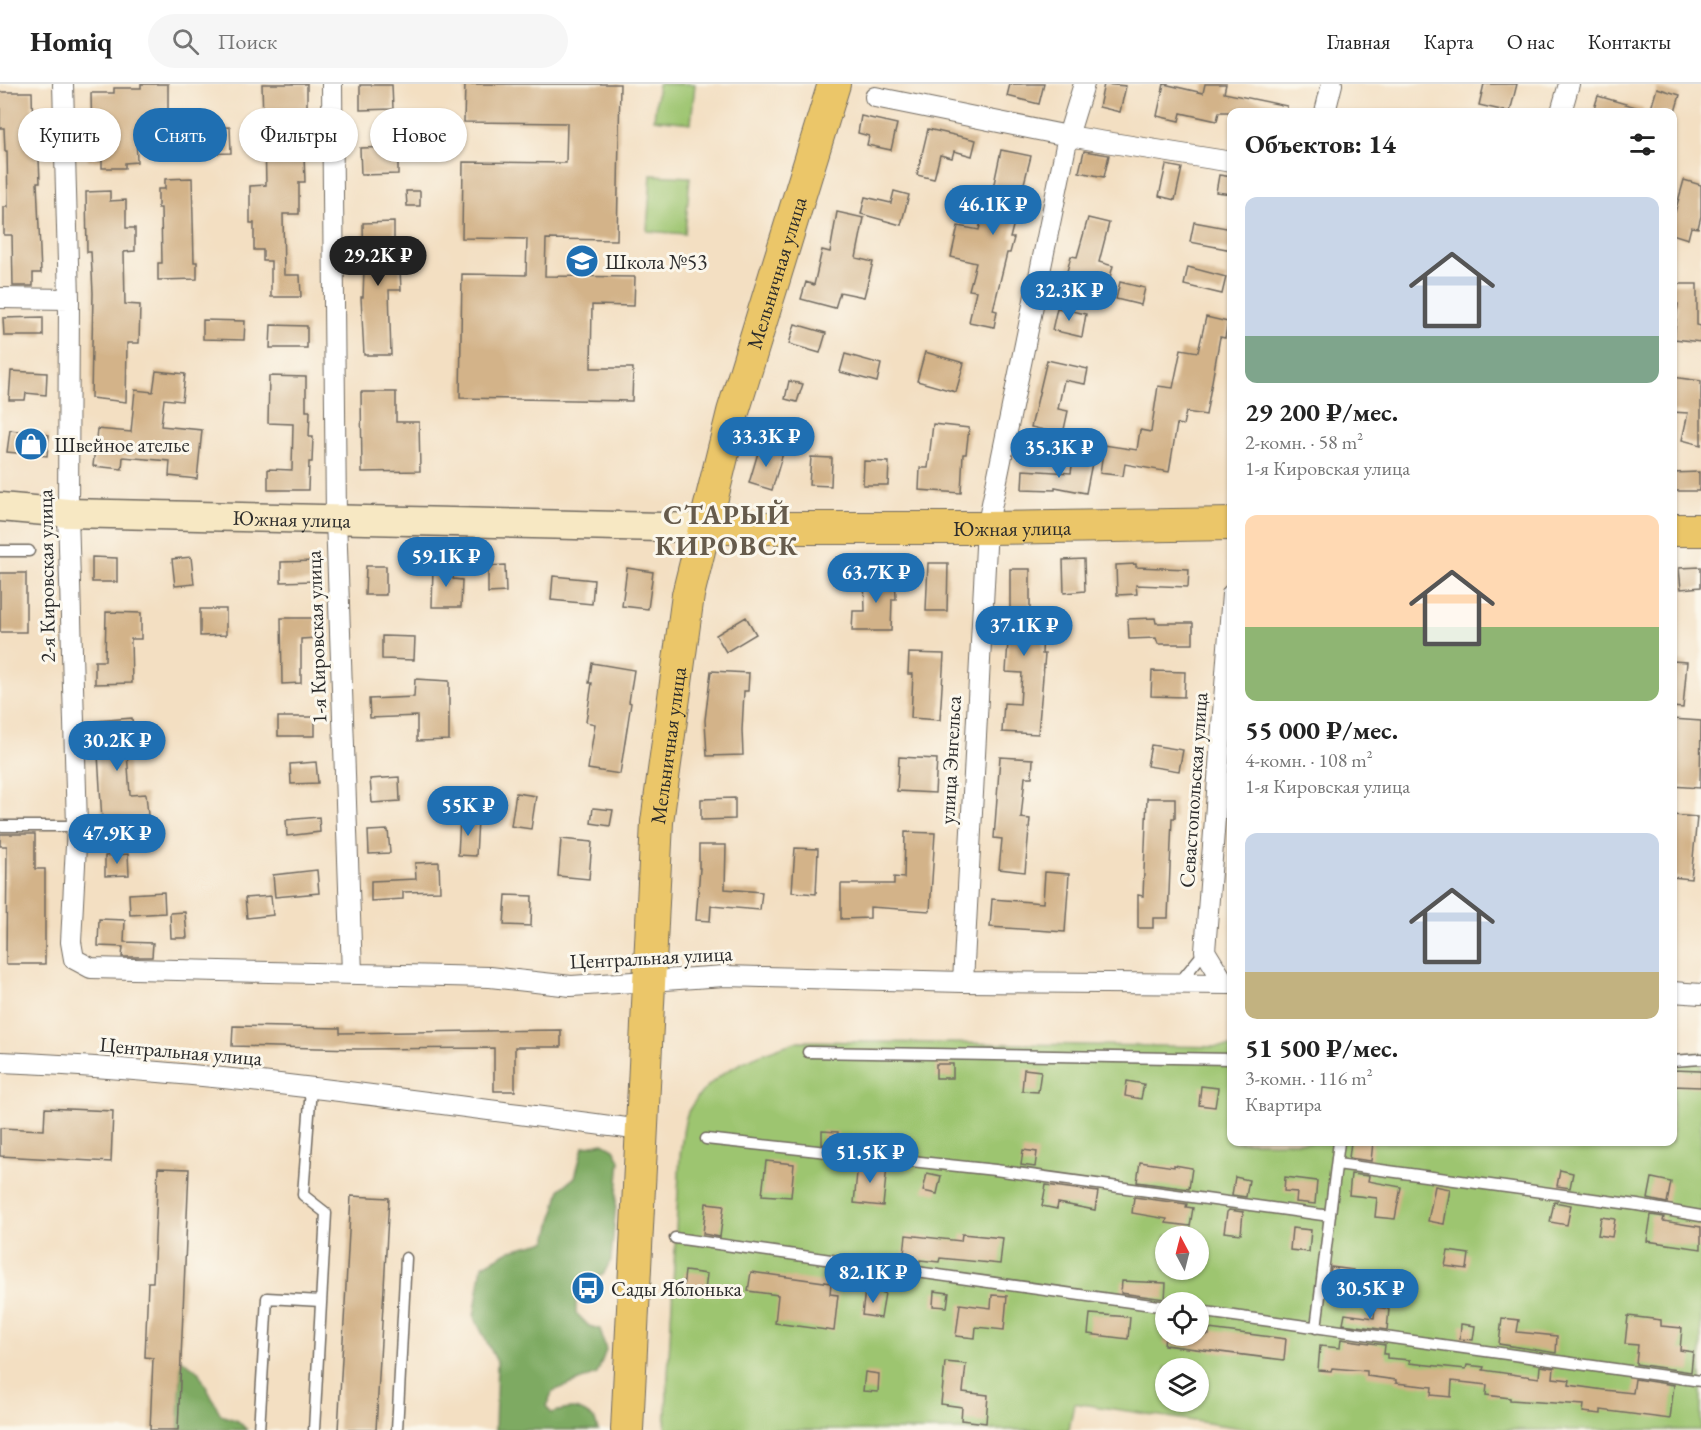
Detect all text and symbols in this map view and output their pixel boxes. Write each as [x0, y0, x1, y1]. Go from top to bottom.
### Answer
search box [148, 14, 568, 68]
text: Homiq [30, 23, 112, 59]
icon: search [169, 25, 202, 58]
text: Поиск [217, 27, 277, 56]
text: Главная [1326, 28, 1390, 55]
text: Карта [1423, 28, 1474, 55]
text: О нас [1507, 28, 1555, 55]
text: Контакты [1588, 28, 1671, 55]
chip: Купить [18, 108, 121, 162]
chip: Снять [133, 108, 227, 162]
chip: Фильтры [239, 108, 358, 162]
chip: Новое [370, 108, 467, 162]
text: Объектов: 14 [1245, 127, 1396, 161]
icon: filters [1626, 128, 1659, 161]
pin: 46.1K ₽ [938, 185, 1048, 236]
text: 46.1K ₽ [959, 191, 1027, 217]
street label: Мельничная улица [740, 192, 812, 352]
pin: 29.2K ₽ [323, 236, 433, 287]
icon: home [1398, 236, 1506, 344]
text: 29.2K ₽ [344, 242, 412, 268]
school or university icon: Школа №53 [564, 243, 600, 279]
place label: Школа №53 [605, 248, 707, 275]
pin: 32.3K ₽ [1014, 271, 1124, 322]
text: 32.3K ₽ [1035, 277, 1103, 303]
text: 29 200 ₽/мес. [1245, 395, 1398, 429]
pin: 33.3K ₽ [711, 417, 821, 468]
text: 33.3K ₽ [732, 423, 800, 449]
shop icon: Швейное ателье [13, 426, 49, 462]
pin: 35.3K ₽ [1004, 428, 1114, 479]
text: 2-комн. · 58 m² [1245, 429, 1363, 455]
place label: Швейное ателье [54, 431, 190, 458]
text: 35.3K ₽ [1025, 434, 1093, 460]
text: 1-я Кировская улица [1245, 455, 1410, 481]
street label: 2-я Кировская улица [31, 488, 61, 663]
district label: СТАРЫЙ КИРОВСК [655, 497, 799, 563]
street label: Южная улица [232, 503, 352, 533]
street label: Южная улица [953, 513, 1072, 542]
pin: 59.1K ₽ [391, 537, 501, 588]
text: 59.1K ₽ [412, 543, 480, 569]
street label: 1-я Кировская улица [299, 549, 333, 724]
pin: 63.7K ₽ [821, 553, 931, 604]
icon: home [1398, 554, 1506, 662]
text: 63.7K ₽ [842, 559, 910, 585]
pin: 37.1K ₽ [969, 606, 1079, 657]
text: 37.1K ₽ [990, 612, 1058, 638]
street label: Мельничная улица [643, 665, 692, 826]
street label: Севастопольская улица [1173, 691, 1213, 889]
street label: улица Энгельса [933, 694, 967, 825]
text: 55 000 ₽/мес. [1245, 713, 1398, 747]
pin: 30.2K ₽ [62, 721, 172, 772]
text: 30.2K ₽ [83, 727, 151, 753]
text: 4-комн. · 108 m² [1245, 747, 1373, 773]
text: 1-я Кировская улица [1245, 773, 1410, 799]
pin: 55K ₽ [426, 786, 510, 837]
text: 55K ₽ [441, 792, 495, 818]
pin: 47.9K ₽ [62, 814, 172, 865]
text: 47.9K ₽ [83, 820, 151, 846]
icon: home [1398, 872, 1506, 980]
street label: Центральная улица [569, 939, 734, 975]
street label: Центральная улица [99, 1030, 264, 1072]
text: 51 500 ₽/мес. [1245, 1031, 1398, 1065]
text: 3-комн. · 116 m² [1245, 1065, 1373, 1091]
text: Квартира [1245, 1091, 1322, 1117]
pin: 51.5K ₽ [815, 1133, 925, 1184]
text: 51.5K ₽ [836, 1139, 904, 1165]
north arrow [1155, 1226, 1209, 1280]
map controls [1155, 1226, 1209, 1412]
pin: 82.1K ₽ [818, 1253, 928, 1304]
text: 82.1K ₽ [839, 1259, 907, 1285]
pin: 30.5K ₽ [1315, 1269, 1425, 1320]
bus stop icon: Сады Яблонька [570, 1270, 606, 1306]
place label: Сады Яблонька [611, 1275, 742, 1302]
text: 30.5K ₽ [1336, 1275, 1404, 1301]
button: locate [1155, 1292, 1209, 1346]
button: layers [1155, 1358, 1209, 1412]

